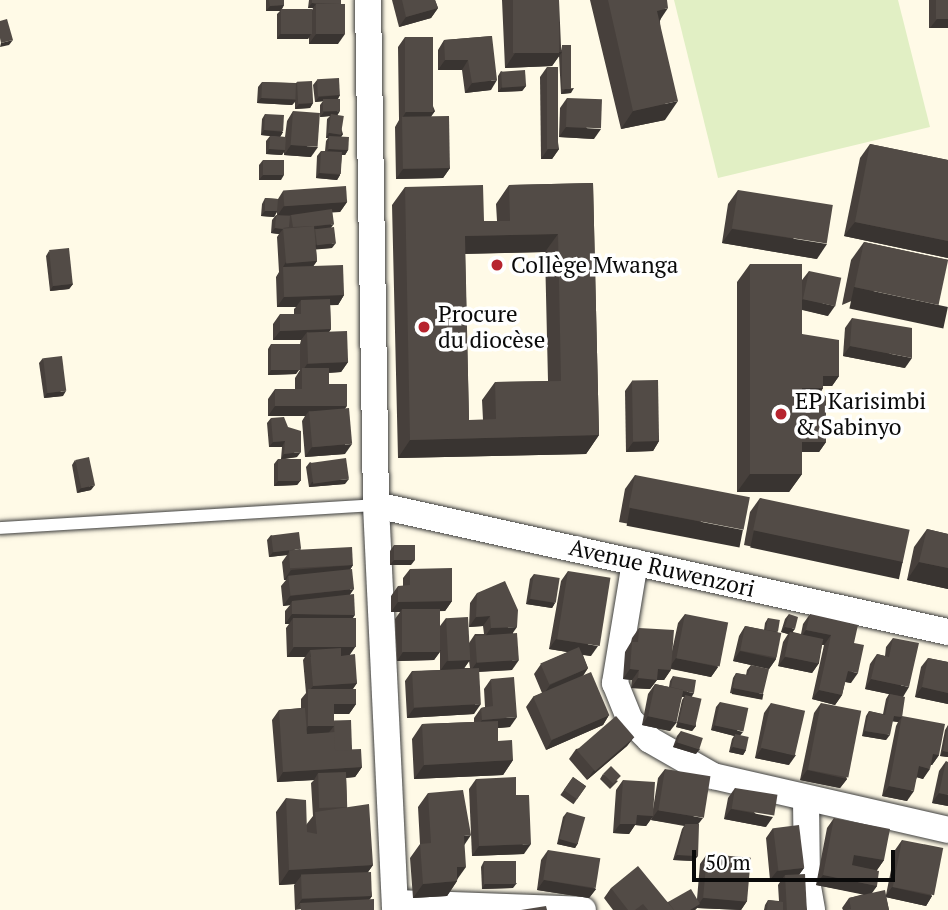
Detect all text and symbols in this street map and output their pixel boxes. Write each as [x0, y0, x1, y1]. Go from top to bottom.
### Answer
place label: Collège Mwanga [511, 251, 678, 279]
marker: Collège Mwanga [489, 257, 505, 273]
place label: Procure du diocèse [438, 300, 545, 354]
marker: Procure du diocèse [416, 319, 432, 335]
place label: EP Karisimbi & Sabinyo [795, 387, 926, 441]
marker: EP Karisimbi & Sabinyo [773, 406, 789, 422]
street label: Avenue Ruwenzori [566, 533, 758, 603]
scale bar [696, 836, 899, 880]
text: 50 m [705, 848, 751, 876]

